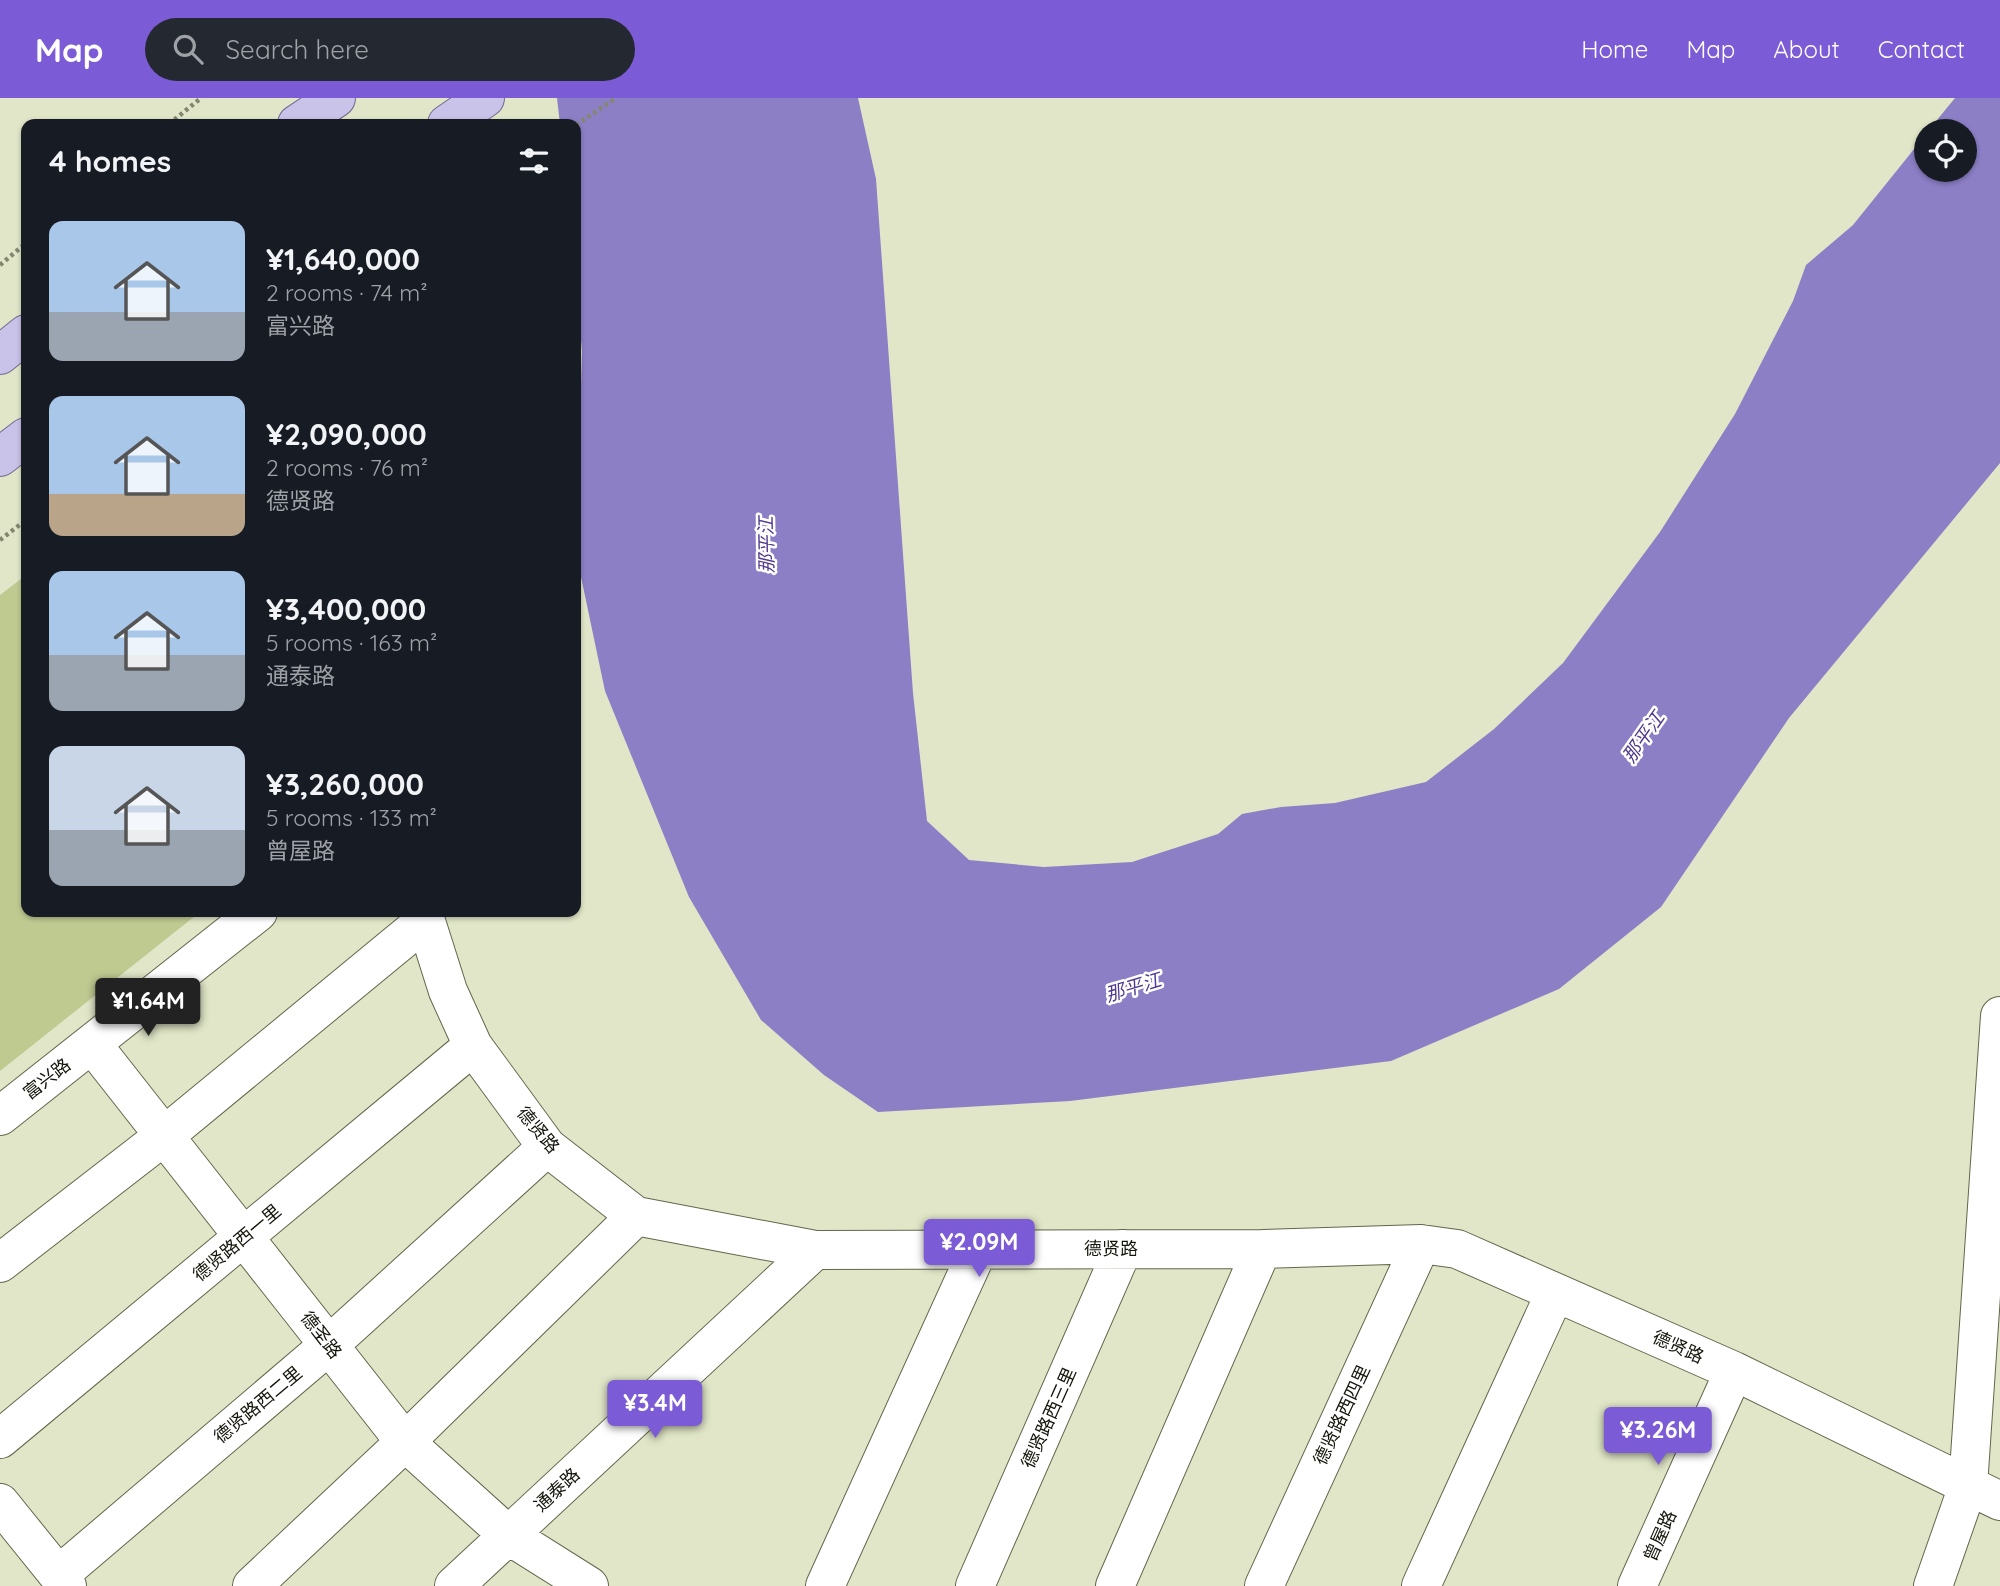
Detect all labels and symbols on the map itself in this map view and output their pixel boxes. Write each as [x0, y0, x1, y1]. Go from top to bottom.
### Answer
water label: 那平江 [753, 514, 778, 574]
water label: 那平江 [1617, 705, 1670, 767]
water label: 那平江 [1102, 967, 1166, 1007]
pin: ¥1.64M [91, 978, 205, 1038]
street label: 富兴路 [18, 1053, 75, 1104]
street label: 德贤路 [512, 1102, 565, 1158]
street label: 德贤路西一里 [188, 1199, 285, 1286]
pin: ¥2.09M [922, 1220, 1036, 1279]
street label: 德贤路 [1084, 1237, 1138, 1260]
street label: 德圣路 [296, 1306, 347, 1363]
street label: 德贤路 [1649, 1325, 1708, 1368]
street label: 德贤路西二里 [209, 1361, 306, 1448]
street label: 德贤路西四里 [1308, 1361, 1375, 1469]
street label: 德贤路西三里 [1016, 1364, 1081, 1472]
pin: ¥3.4M [606, 1380, 704, 1440]
pin: ¥3.26M [1601, 1408, 1715, 1467]
street label: 通泰路 [529, 1463, 584, 1516]
street label: 曾屋路 [1638, 1506, 1681, 1565]

